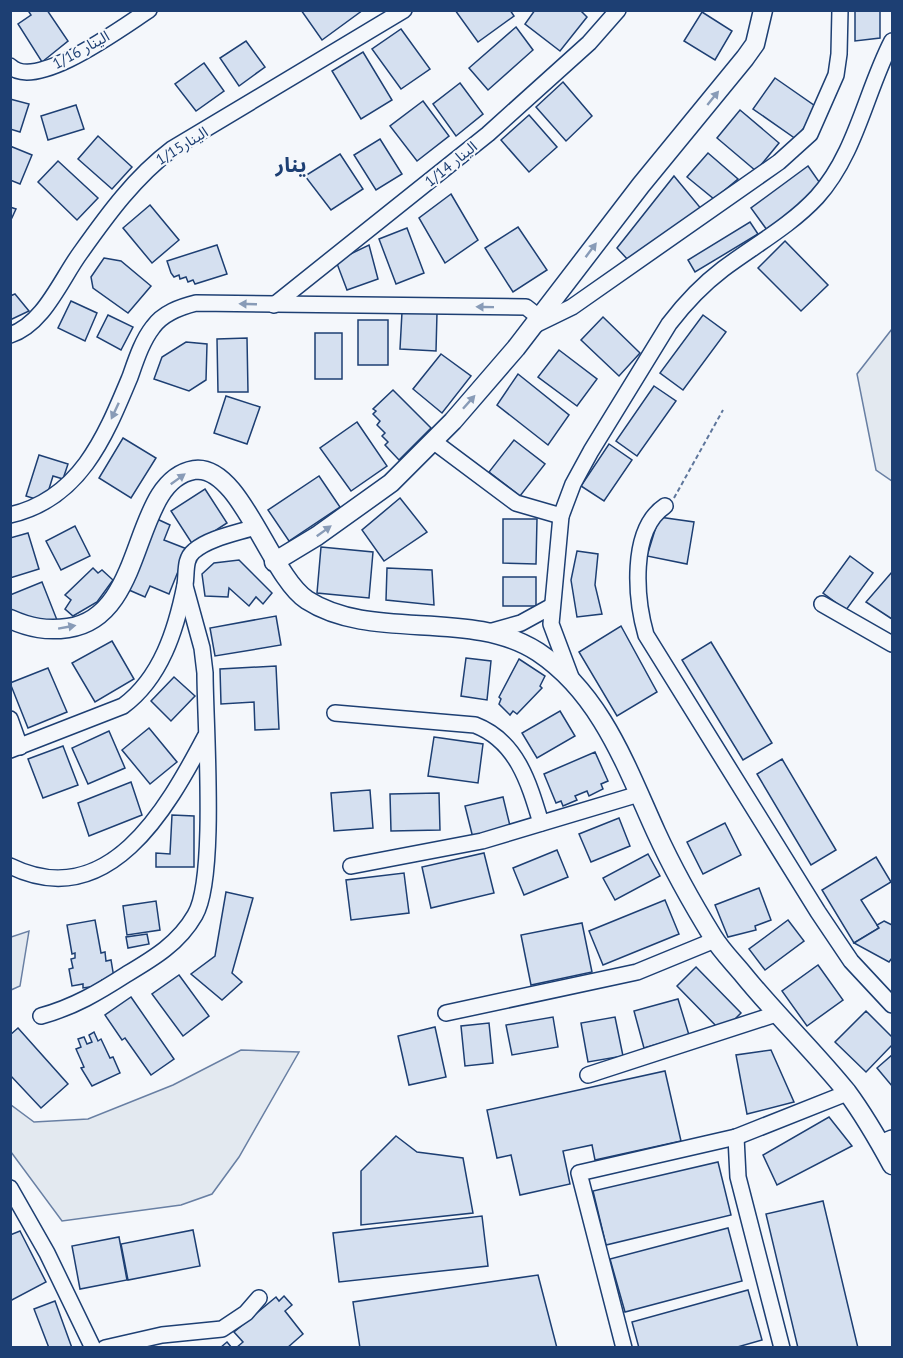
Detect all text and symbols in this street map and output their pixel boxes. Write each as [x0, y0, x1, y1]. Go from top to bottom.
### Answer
street label: الينار 1/16 [49, 26, 112, 73]
one-way arrow [706, 90, 719, 106]
street label: الينار1/15 [152, 122, 211, 169]
street label: الينار 1/14 [421, 137, 481, 190]
district label: ينار [275, 151, 306, 178]
one-way arrow [585, 243, 597, 259]
one-way arrow [239, 300, 258, 309]
one-way arrow [476, 302, 495, 312]
one-way arrow [462, 395, 475, 410]
one-way arrow [111, 402, 120, 419]
one-way arrow [170, 473, 186, 485]
one-way arrow [315, 525, 331, 537]
one-way arrow [58, 623, 77, 632]

